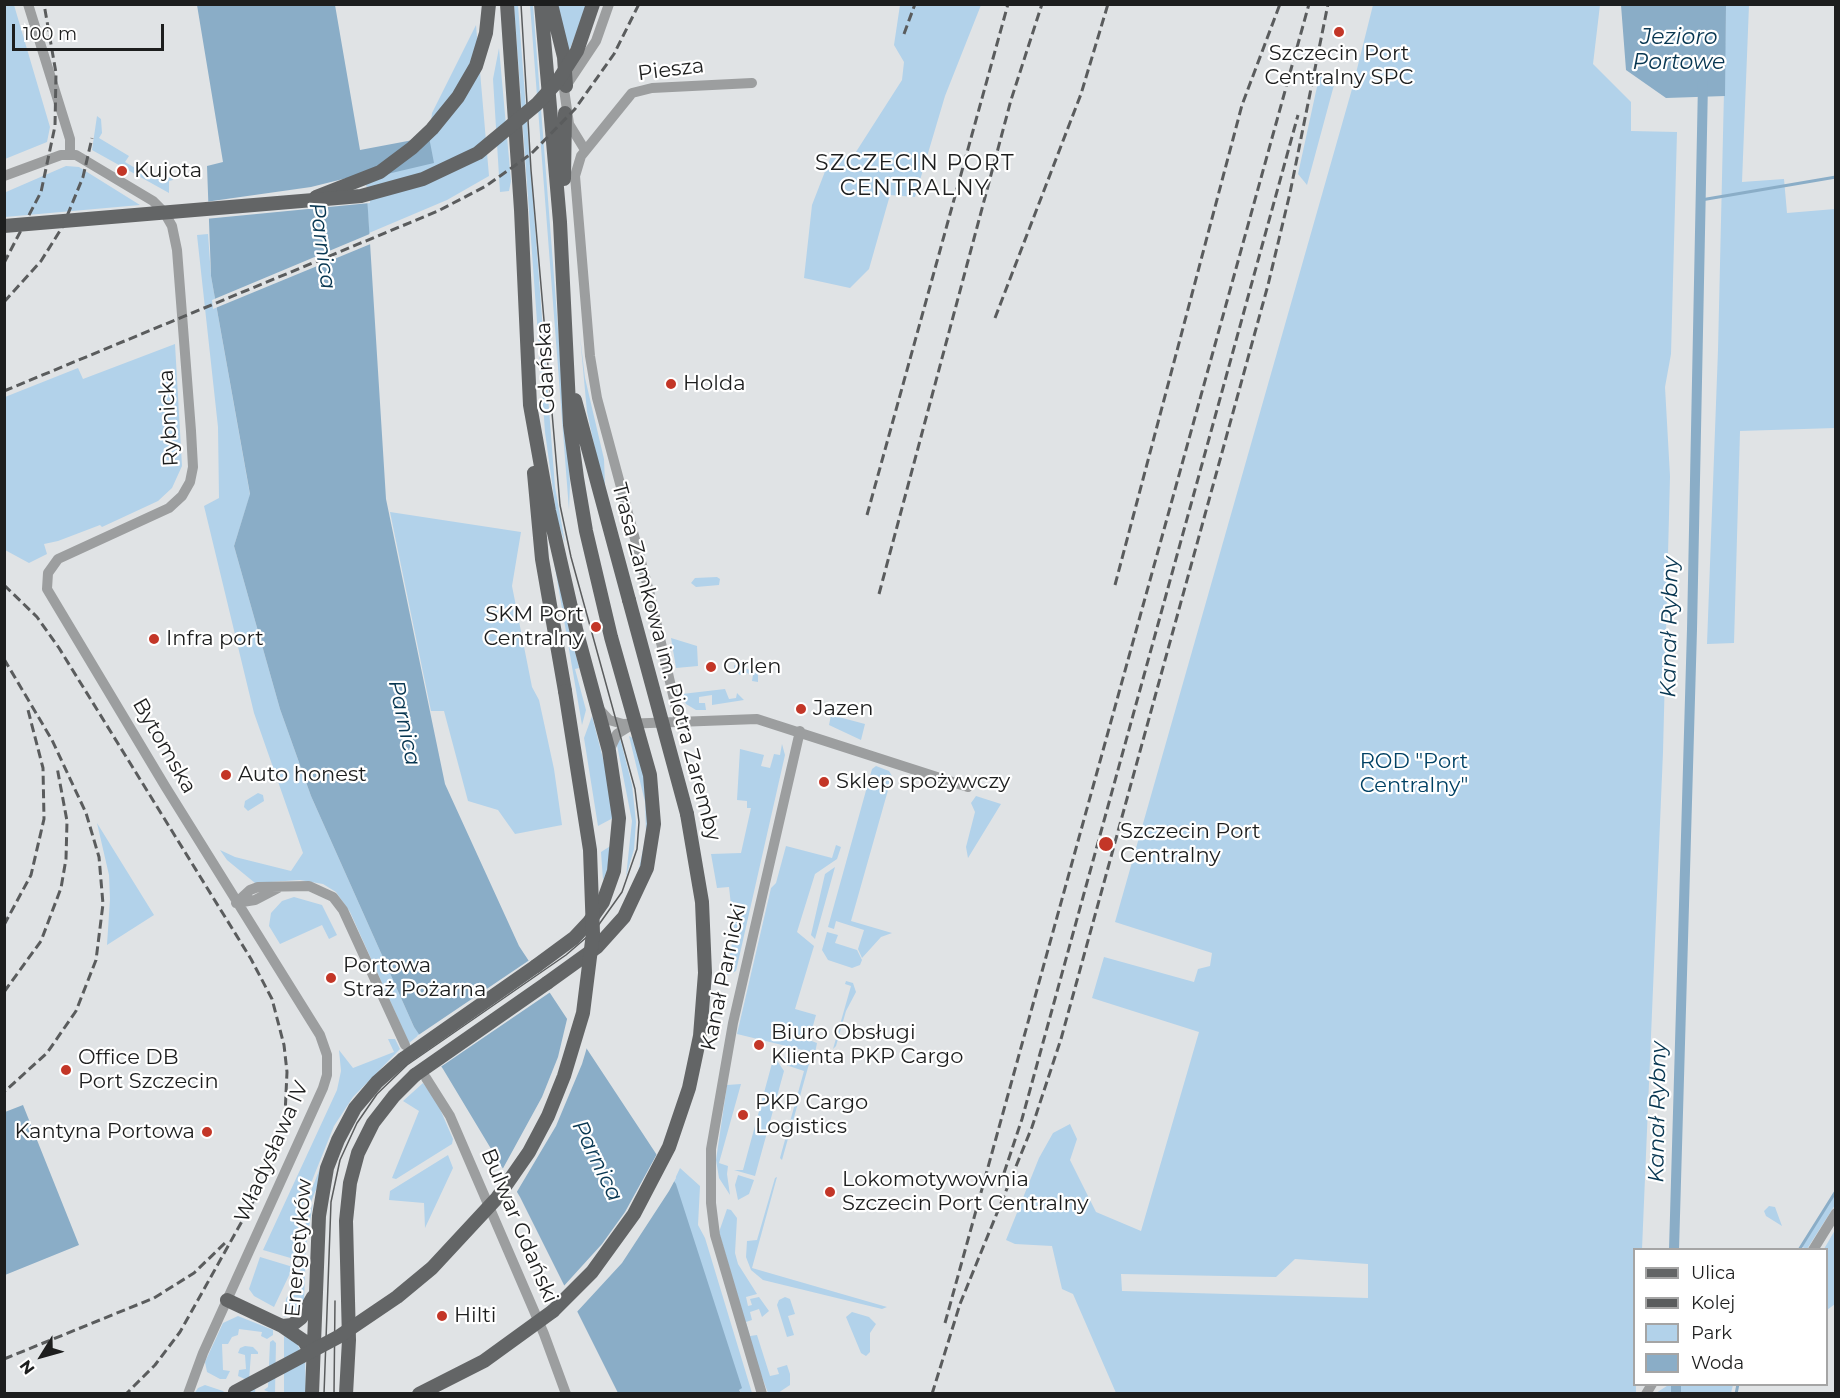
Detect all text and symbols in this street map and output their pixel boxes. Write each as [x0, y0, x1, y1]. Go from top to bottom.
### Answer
scale bar [15, 12, 166, 50]
text: 100 m [23, 23, 77, 45]
marker: Szczecin Port Centralny SPC [1332, 25, 1346, 39]
water label: Jezioro Portowe [1633, 25, 1725, 76]
place label: Szczecin Port Centralny SPC [1265, 41, 1413, 91]
street label: Piesza [636, 53, 706, 87]
district label: SZCZECIN PORT CENTRALNY [815, 151, 1015, 202]
place label: Kujota [134, 158, 202, 184]
marker: Kujota [115, 164, 129, 178]
water label: Parnica [303, 201, 341, 291]
street label: Gdańska [531, 321, 561, 415]
street label: Rybnicka [154, 369, 184, 467]
place label: Holda [683, 371, 746, 397]
marker: Holda [664, 377, 678, 391]
street label: Trasa Zamkowa im. Piotra Zaremby [606, 480, 726, 844]
water label: Kanał Rybny [1656, 556, 1684, 698]
place label: SKM Port Centralny [483, 602, 584, 652]
marker: SKM Port Centralny [589, 620, 603, 634]
place label: Infra port [166, 626, 264, 652]
marker: Infra port [147, 632, 161, 646]
place label: Orlen [723, 654, 781, 680]
marker: Orlen [704, 660, 718, 674]
water label: Parnica [382, 678, 426, 768]
street label: Bytomska [127, 694, 201, 798]
place label: Jazen [813, 696, 873, 722]
marker: Jazen [794, 702, 808, 716]
park label: ROD "Port Centralny" [1360, 749, 1468, 799]
place label: Auto honest [238, 762, 367, 788]
marker: Auto honest [219, 768, 233, 782]
place label: Sklep spożywczy [836, 769, 1010, 795]
marker: Sklep spożywczy [817, 775, 831, 789]
place label: Szczecin Port Centralny [1120, 819, 1261, 869]
marker: Szczecin Port Centralny [1097, 835, 1115, 853]
street label: Kanał Parnicki [696, 901, 752, 1053]
place label: Portowa Straż Pożarna [343, 953, 486, 1003]
marker: Portowa Straż Pożarna [324, 971, 338, 985]
place label: Biuro Obsługi Klienta PKP Cargo [771, 1020, 963, 1070]
marker: Biuro Obsługi Klienta PKP Cargo [752, 1038, 766, 1052]
water label: Kanał Rybny [1644, 1041, 1672, 1183]
place label: Office DB Port Szczecin [78, 1045, 219, 1095]
marker: Office DB Port Szczecin [59, 1063, 73, 1077]
street label: Władysława IV [230, 1077, 314, 1227]
place label: PKP Cargo Logistics [755, 1090, 868, 1140]
marker: PKP Cargo Logistics [736, 1108, 750, 1122]
water label: Parnica [566, 1116, 628, 1206]
place label: Kantyna Portowa [14, 1119, 195, 1145]
marker: Kantyna Portowa [200, 1125, 214, 1139]
street label: Bulwar Gdański [475, 1145, 563, 1307]
place label: Lokomotywownia Szczecin Port Centralny [842, 1167, 1089, 1217]
street label: Energetyków [280, 1178, 318, 1318]
marker: Lokomotywownia Szczecin Port Centralny [823, 1185, 837, 1199]
legend [1633, 1248, 1828, 1386]
text: Ulica [1691, 1262, 1736, 1284]
text: Kolej [1691, 1292, 1735, 1314]
place label: Hilti [454, 1303, 496, 1329]
marker: Hilti [435, 1309, 449, 1323]
text: Park [1691, 1322, 1732, 1344]
north arrow [12, 1326, 72, 1386]
text: Woda [1691, 1352, 1744, 1374]
text: N [16, 1356, 39, 1378]

